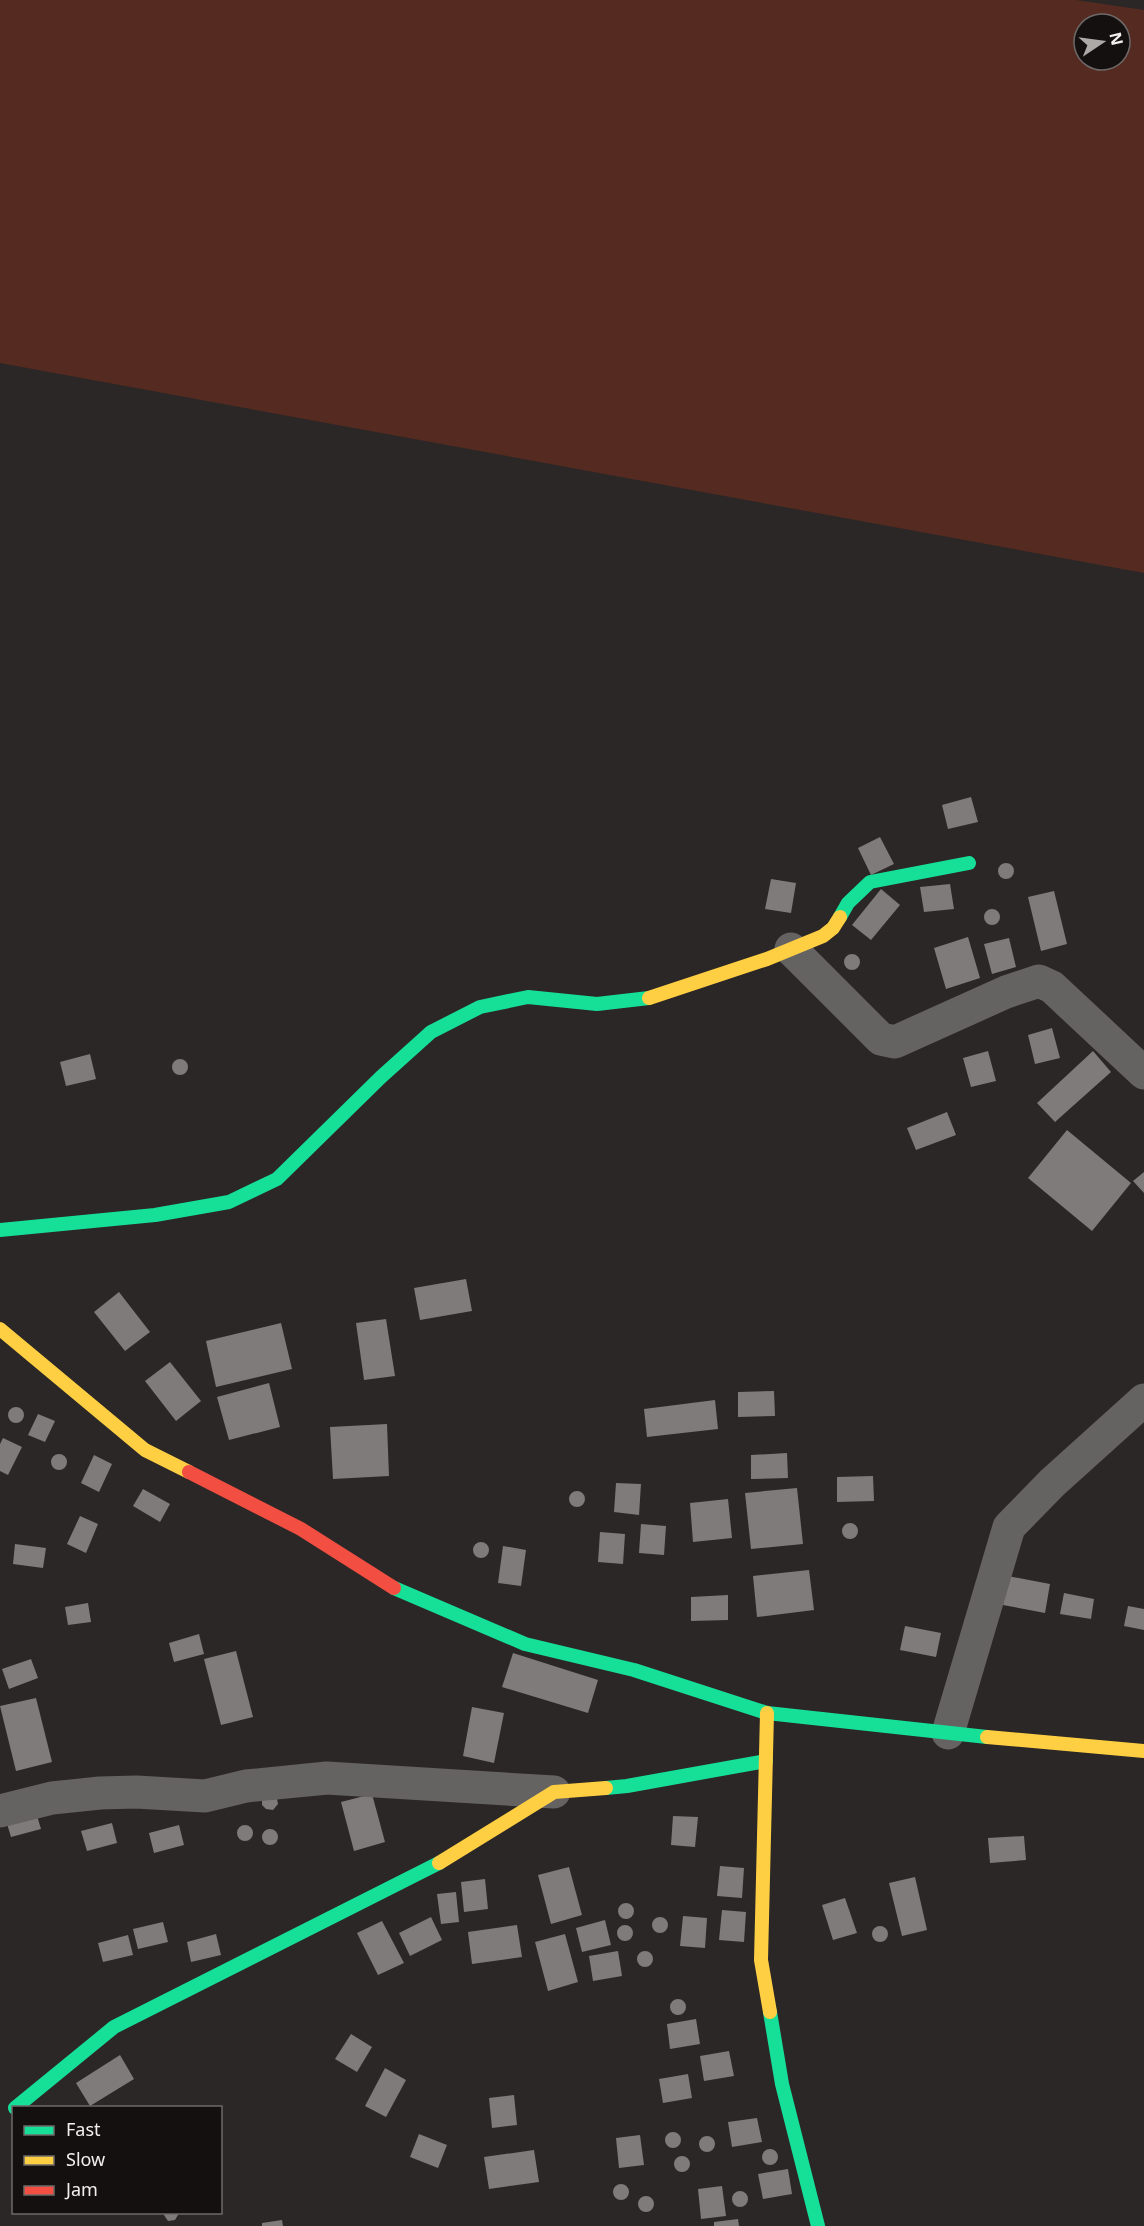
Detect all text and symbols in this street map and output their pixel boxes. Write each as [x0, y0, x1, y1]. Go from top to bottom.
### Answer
north arrow [1072, 12, 1132, 72]
text: N [1104, 30, 1129, 47]
legend [12, 2106, 222, 2214]
text: Fast [66, 2117, 101, 2141]
text: Slow [66, 2147, 105, 2171]
text: Jam [64, 2177, 98, 2201]

